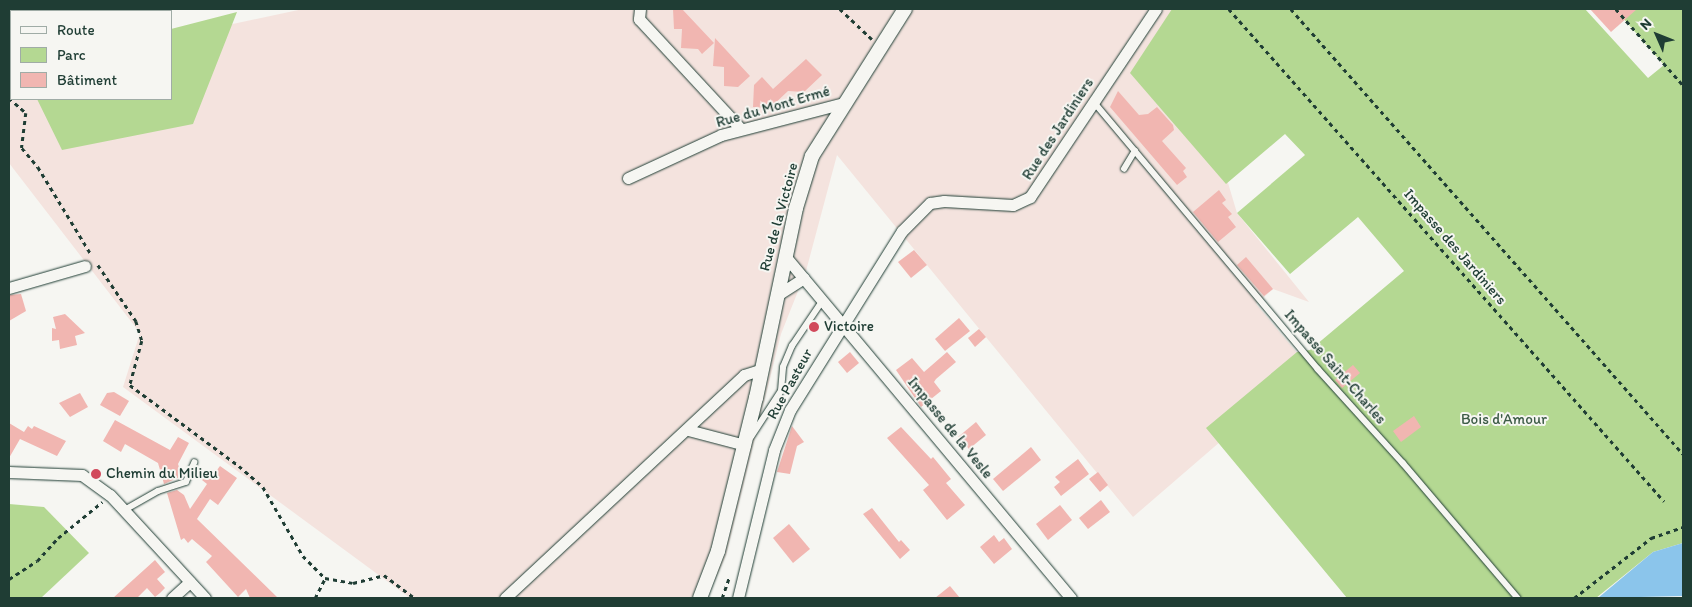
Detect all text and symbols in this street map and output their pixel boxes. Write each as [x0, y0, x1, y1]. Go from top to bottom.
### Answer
legend [10, 10, 172, 100]
north arrow [1632, 10, 1682, 60]
text: N [1636, 15, 1655, 34]
text: Route [57, 21, 95, 39]
text: Parc [57, 46, 86, 64]
text: Bâtiment [57, 71, 117, 89]
street label: Rue des Jardiniers [1018, 75, 1098, 183]
street label: Rue du Mont Ermé [714, 82, 832, 132]
street label: Rue de la Victoire [756, 161, 802, 273]
street label: Impasse des Jardiniers [1400, 185, 1510, 309]
street label: Impasse Saint-Charles [1280, 306, 1390, 428]
place label: Victoire [824, 318, 874, 336]
marker: Victoire [808, 321, 820, 333]
street label: Rue Pasteur [763, 346, 817, 422]
street label: Impasse de la Vesle [904, 374, 996, 482]
park label: Bois d'Amour [1461, 411, 1547, 429]
place label: Chemin du Milieu [106, 465, 218, 483]
marker: Chemin du Milieu [90, 468, 102, 480]

